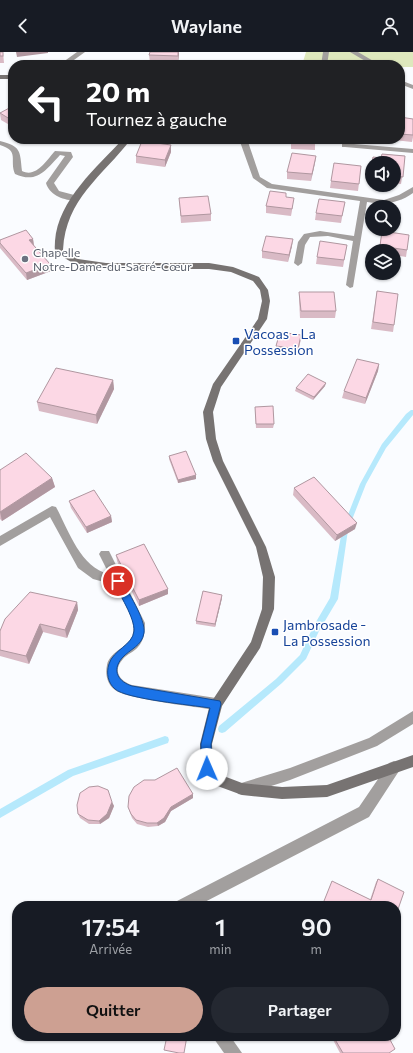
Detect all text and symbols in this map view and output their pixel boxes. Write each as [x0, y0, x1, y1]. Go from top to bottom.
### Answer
icon: back [12, 15, 34, 37]
text: Waylane [171, 15, 242, 37]
icon: person [379, 15, 401, 37]
text: 20 m [86, 74, 150, 108]
icon: left [20, 76, 72, 128]
text: Tournez à gauche [86, 108, 227, 130]
map controls [365, 156, 401, 280]
button: sound [365, 156, 401, 192]
button: search [365, 200, 401, 236]
button: layers [365, 244, 401, 280]
place label: Chapelle Notre-Dame-du-Sacré-Cœur [33, 245, 192, 273]
marker: Chapelle Notre-Dame-du-Sacré-Cœur [20, 254, 30, 264]
place label: Vacoas - La Possession [244, 325, 316, 358]
marker: Vacoas - La Possession [231, 336, 241, 346]
pin [101, 564, 135, 598]
icon: arrive [107, 570, 129, 592]
place label: Jambrosade - La Possession [283, 616, 371, 649]
marker: Jambrosade - La Possession [270, 627, 280, 637]
position arrow [186, 748, 228, 790]
text: 17:54 [81, 912, 140, 941]
text: 1 [215, 912, 226, 941]
text: 90 [301, 912, 331, 941]
text: Arrivée [89, 941, 132, 957]
text: min [209, 941, 231, 957]
text: m [311, 941, 322, 957]
button: Quitter [24, 987, 203, 1033]
button: Partager [211, 987, 389, 1033]

